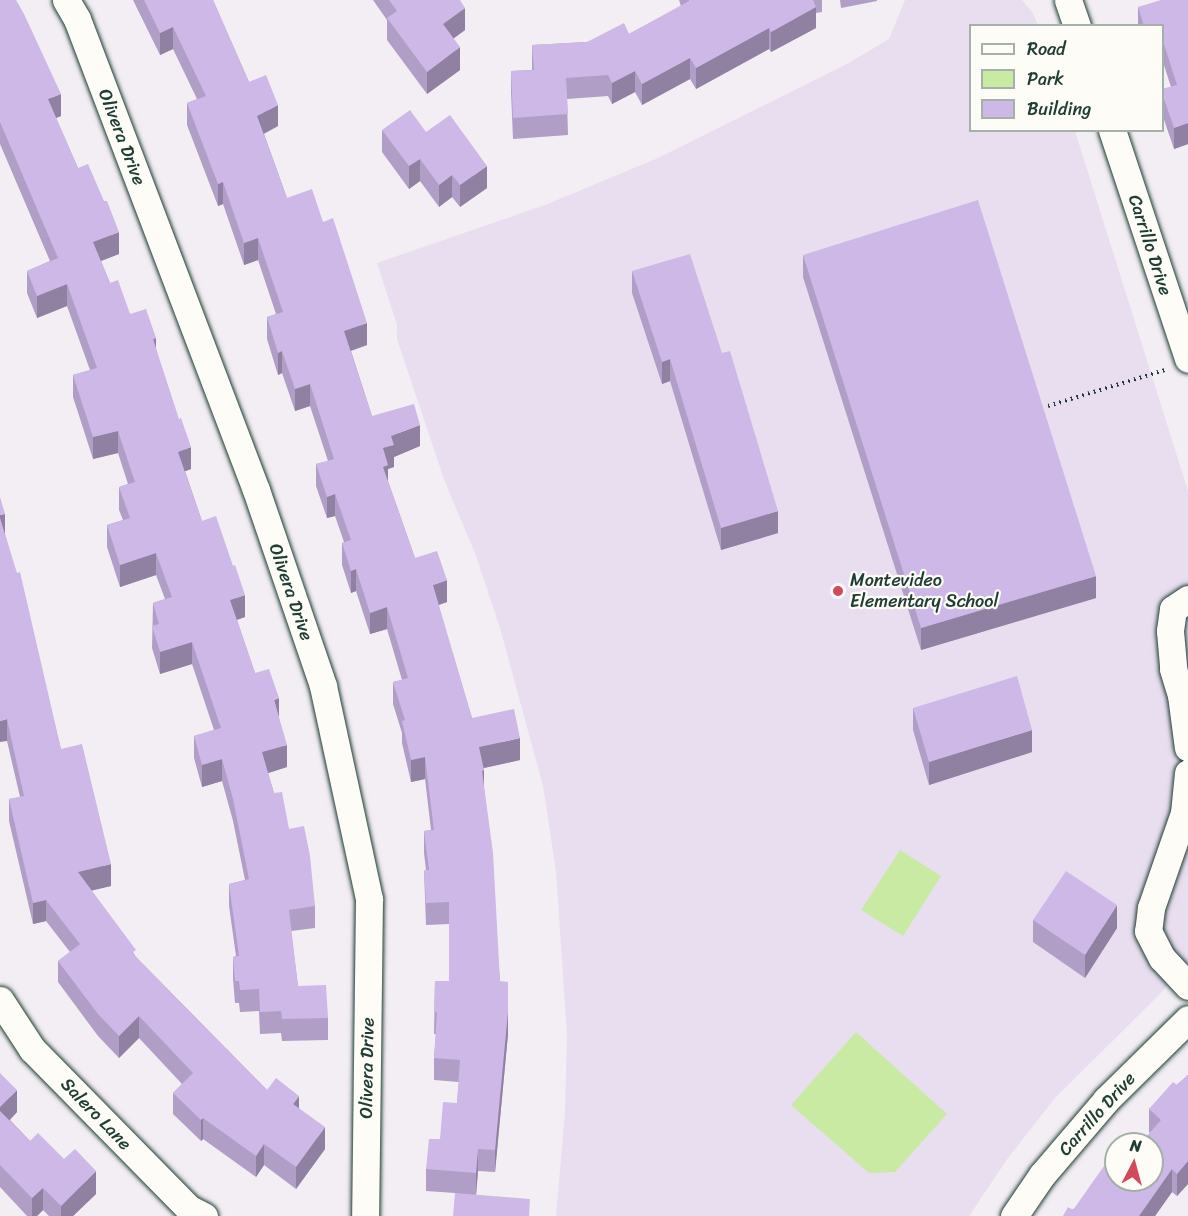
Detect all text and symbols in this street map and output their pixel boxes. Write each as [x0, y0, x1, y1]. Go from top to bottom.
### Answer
legend [969, 24, 1164, 132]
text: Road [1027, 33, 1066, 65]
text: Park [1027, 63, 1064, 95]
street label: Olivera Drive [94, 86, 150, 188]
text: Building [1027, 93, 1091, 125]
street label: Carrillo Drive [1124, 192, 1176, 298]
street label: Olivera Drive [264, 541, 318, 643]
place label: Montevideo Elementary School [850, 570, 999, 612]
marker: Montevideo Elementary School [831, 584, 845, 598]
street label: Olivera Drive [355, 1017, 379, 1119]
street label: Carrillo Drive [1054, 1068, 1140, 1160]
street label: Salero Lane [56, 1073, 136, 1155]
text: N [1129, 1131, 1143, 1161]
north arrow [1104, 1132, 1164, 1192]

